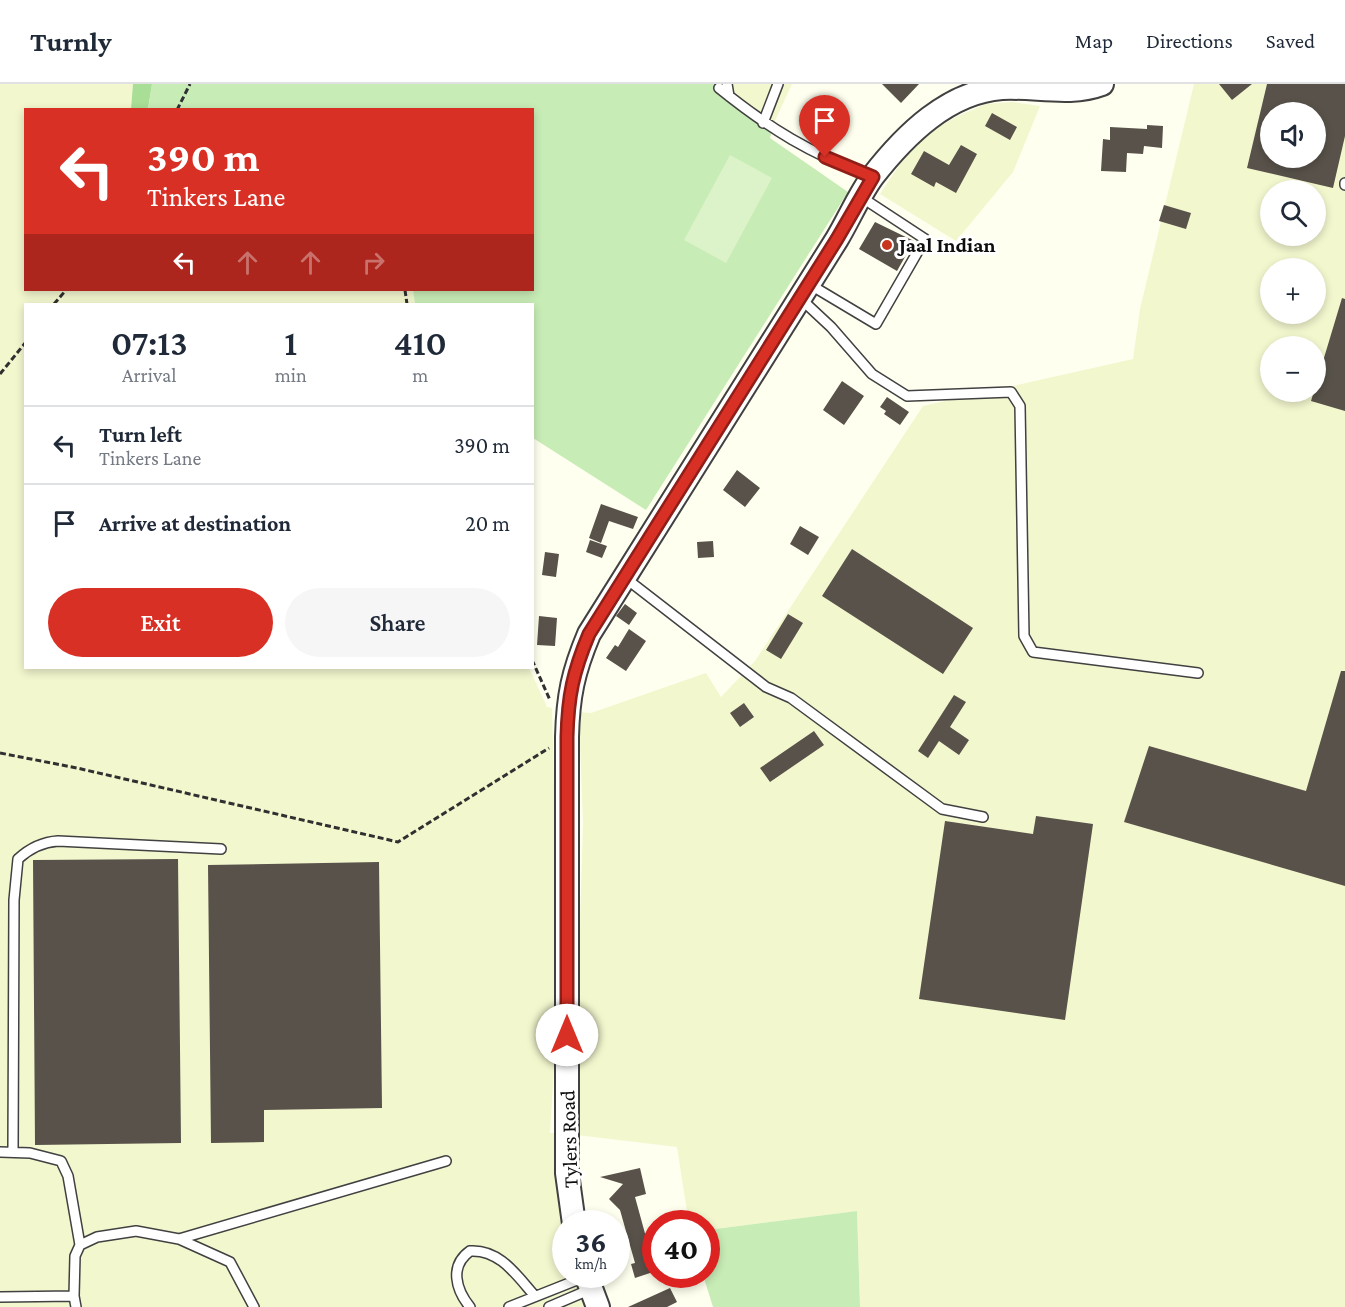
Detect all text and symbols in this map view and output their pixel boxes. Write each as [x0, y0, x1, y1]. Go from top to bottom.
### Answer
text: Turnly [30, 26, 112, 57]
text: Map [1075, 29, 1113, 53]
text: Directions [1146, 29, 1233, 53]
text: Saved [1266, 29, 1315, 53]
pin [799, 95, 850, 157]
map controls [1260, 102, 1326, 402]
button: sound [1260, 102, 1326, 168]
icon: arrive [808, 104, 841, 137]
icon: left [48, 132, 126, 210]
text: 390 m [147, 133, 260, 180]
button: search [1260, 180, 1326, 246]
text: Tinkers Lane [147, 182, 285, 212]
place label: Jaal Indian [897, 233, 995, 257]
marker: Jaal Indian [880, 238, 894, 252]
icon: left [168, 246, 201, 279]
icon: ahead [231, 246, 264, 279]
icon: ahead [294, 246, 327, 279]
icon: right [357, 246, 390, 279]
button: + [1260, 258, 1326, 324]
text: 07:13 [111, 323, 188, 363]
text: 1 [284, 323, 297, 363]
text: 410 [394, 323, 447, 363]
button: − [1260, 336, 1326, 402]
text: Arrival [122, 364, 177, 386]
text: min [275, 364, 307, 386]
text: m [412, 364, 428, 386]
text: Turn left [99, 422, 182, 447]
icon: left [48, 429, 81, 462]
text: 390 m [454, 433, 510, 458]
text: Tinkers Lane [99, 447, 201, 469]
icon: arrive [48, 507, 81, 540]
text: Arrive at destination [99, 511, 291, 536]
text: 20 m [465, 511, 510, 536]
button: Exit [48, 588, 273, 657]
button: Share [285, 588, 510, 657]
position arrow [535, 1003, 599, 1067]
street label: Tylers Road [555, 1090, 583, 1188]
speed limit sign: 40 [642, 1210, 720, 1288]
text: 36 [575, 1225, 607, 1258]
text: km/h [575, 1256, 607, 1272]

